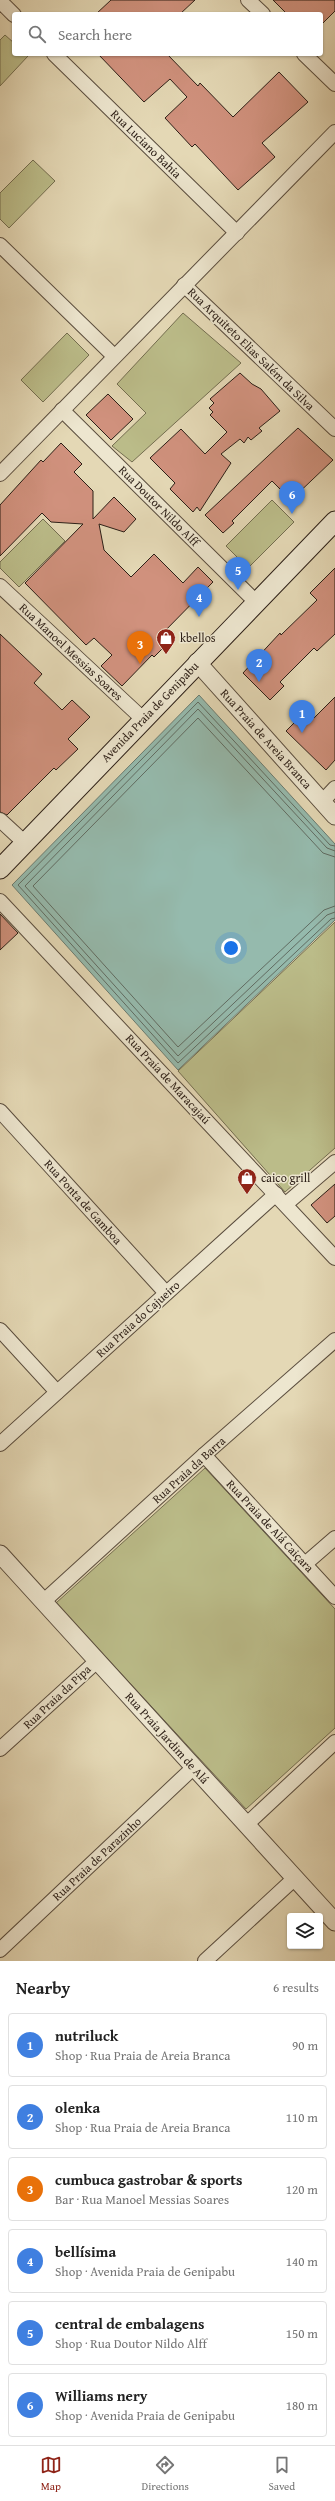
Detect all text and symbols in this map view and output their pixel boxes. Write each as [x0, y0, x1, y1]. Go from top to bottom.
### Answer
search box [12, 12, 323, 56]
icon: search [26, 23, 48, 45]
text: Search here [58, 24, 132, 45]
street label: Rua Luciano Bahia [107, 106, 186, 182]
street label: Rua Arquiteto Elias Salém da Silva [184, 283, 319, 414]
street label: Rua Doutor Nildo Alff [115, 462, 204, 551]
pin: 6 [279, 481, 305, 514]
pin: 5 [225, 557, 251, 590]
pin: 4 [186, 584, 212, 617]
street label: Rua Manoel Messias Soares [16, 599, 127, 704]
shop icon: kbellos [155, 627, 177, 655]
place label: kbellos [180, 629, 216, 646]
pin: 3 [127, 631, 153, 664]
pin: 2 [246, 649, 272, 682]
street label: Avenida Praia de Genipabu [97, 657, 203, 766]
street label: Rua Praia de Areia Branca [217, 685, 316, 793]
pin: 1 [289, 700, 315, 733]
your location [221, 938, 241, 958]
street label: Rua Praia de Maracajaú [122, 1030, 215, 1128]
street label: Rua Ponta de Gamboa [41, 1156, 126, 1248]
shop icon: caico grill [236, 1167, 258, 1195]
place label: caico grill [261, 1169, 311, 1186]
street label: Rua Praia do Cajueiro [92, 1276, 183, 1361]
street label: Rua Praia da Barra [148, 1432, 229, 1507]
street label: Rua Praia de Alá Caiçara [223, 1476, 318, 1576]
street label: Rua Praia da Pipa [19, 1661, 95, 1733]
street label: Rua Praia Jardim de Alá [122, 1688, 213, 1787]
street label: Rua Praia de Parazinho [48, 1813, 145, 1904]
map controls [287, 1913, 323, 1949]
button: layers [287, 1913, 323, 1949]
text: Nearby [16, 1975, 70, 2000]
text: 6 results [273, 1978, 319, 1997]
text: nutriluck [55, 2025, 118, 2046]
text: 1 [27, 2036, 33, 2055]
text: 90 m [292, 2036, 318, 2055]
text: Shop · Rua Praia de Areia Branca [55, 2046, 230, 2065]
text: olenka [55, 2097, 100, 2118]
text: 2 [27, 2108, 33, 2127]
text: 110 m [286, 2108, 318, 2127]
text: Shop · Rua Praia de Areia Branca [55, 2118, 230, 2137]
text: cumbuca gastrobar & sports [55, 2169, 242, 2190]
text: 3 [27, 2180, 33, 2199]
text: 120 m [286, 2180, 318, 2199]
text: Bar · Rua Manoel Messias Soares [55, 2190, 229, 2209]
text: bellísima [55, 2241, 116, 2262]
text: 4 [27, 2252, 33, 2271]
text: 140 m [286, 2252, 318, 2271]
text: Shop · Avenida Praia de Genipabu [55, 2262, 235, 2281]
text: central de embalagens [55, 2313, 205, 2334]
text: 5 [27, 2324, 33, 2343]
text: 150 m [286, 2324, 318, 2343]
text: Shop · Rua Doutor Nildo Alff [55, 2334, 207, 2353]
text: Williams nery [55, 2385, 147, 2406]
text: 6 [27, 2396, 33, 2415]
text: 180 m [286, 2396, 318, 2415]
text: Shop · Avenida Praia de Genipabu [55, 2406, 235, 2425]
tab: Map [40, 2454, 62, 2494]
tab: Directions [142, 2454, 189, 2494]
tab: Saved [268, 2454, 295, 2494]

